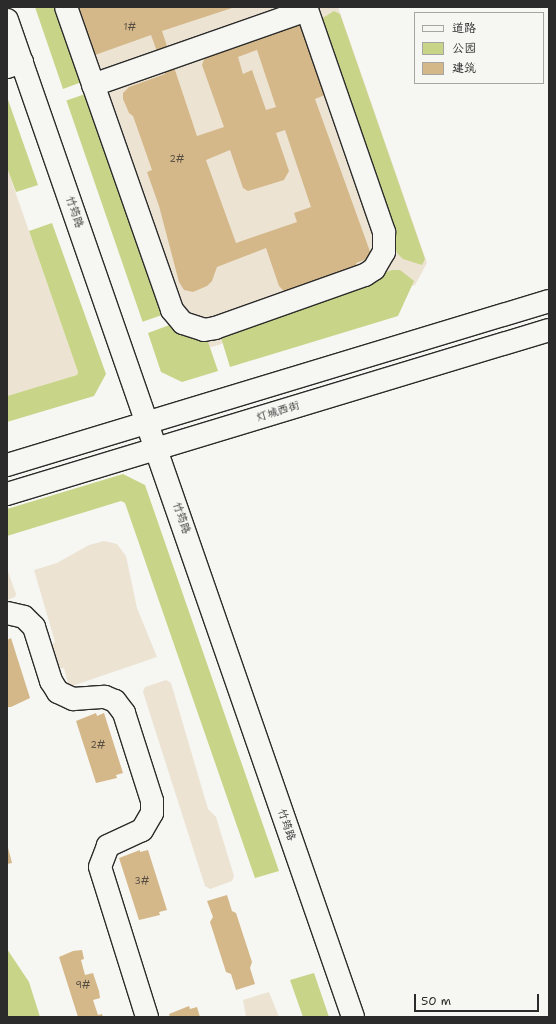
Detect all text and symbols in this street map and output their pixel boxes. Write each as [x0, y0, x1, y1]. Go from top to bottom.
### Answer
legend [414, 12, 544, 84]
text: 道路 [452, 20, 476, 36]
house number: 1# [124, 22, 136, 32]
text: 公园 [452, 40, 476, 56]
text: 建筑 [452, 60, 476, 76]
house number: 2# [170, 154, 184, 164]
street label: 竹筠路 [62, 194, 86, 230]
street label: 灯城西街 [255, 399, 301, 425]
street label: 竹筠路 [169, 500, 193, 536]
house number: 2# [91, 740, 105, 750]
street label: 竹筠路 [274, 807, 298, 843]
house number: 3# [135, 876, 149, 886]
house number: 9# [76, 980, 90, 990]
scale bar [416, 986, 541, 1012]
text: 50 m [421, 993, 451, 1009]

